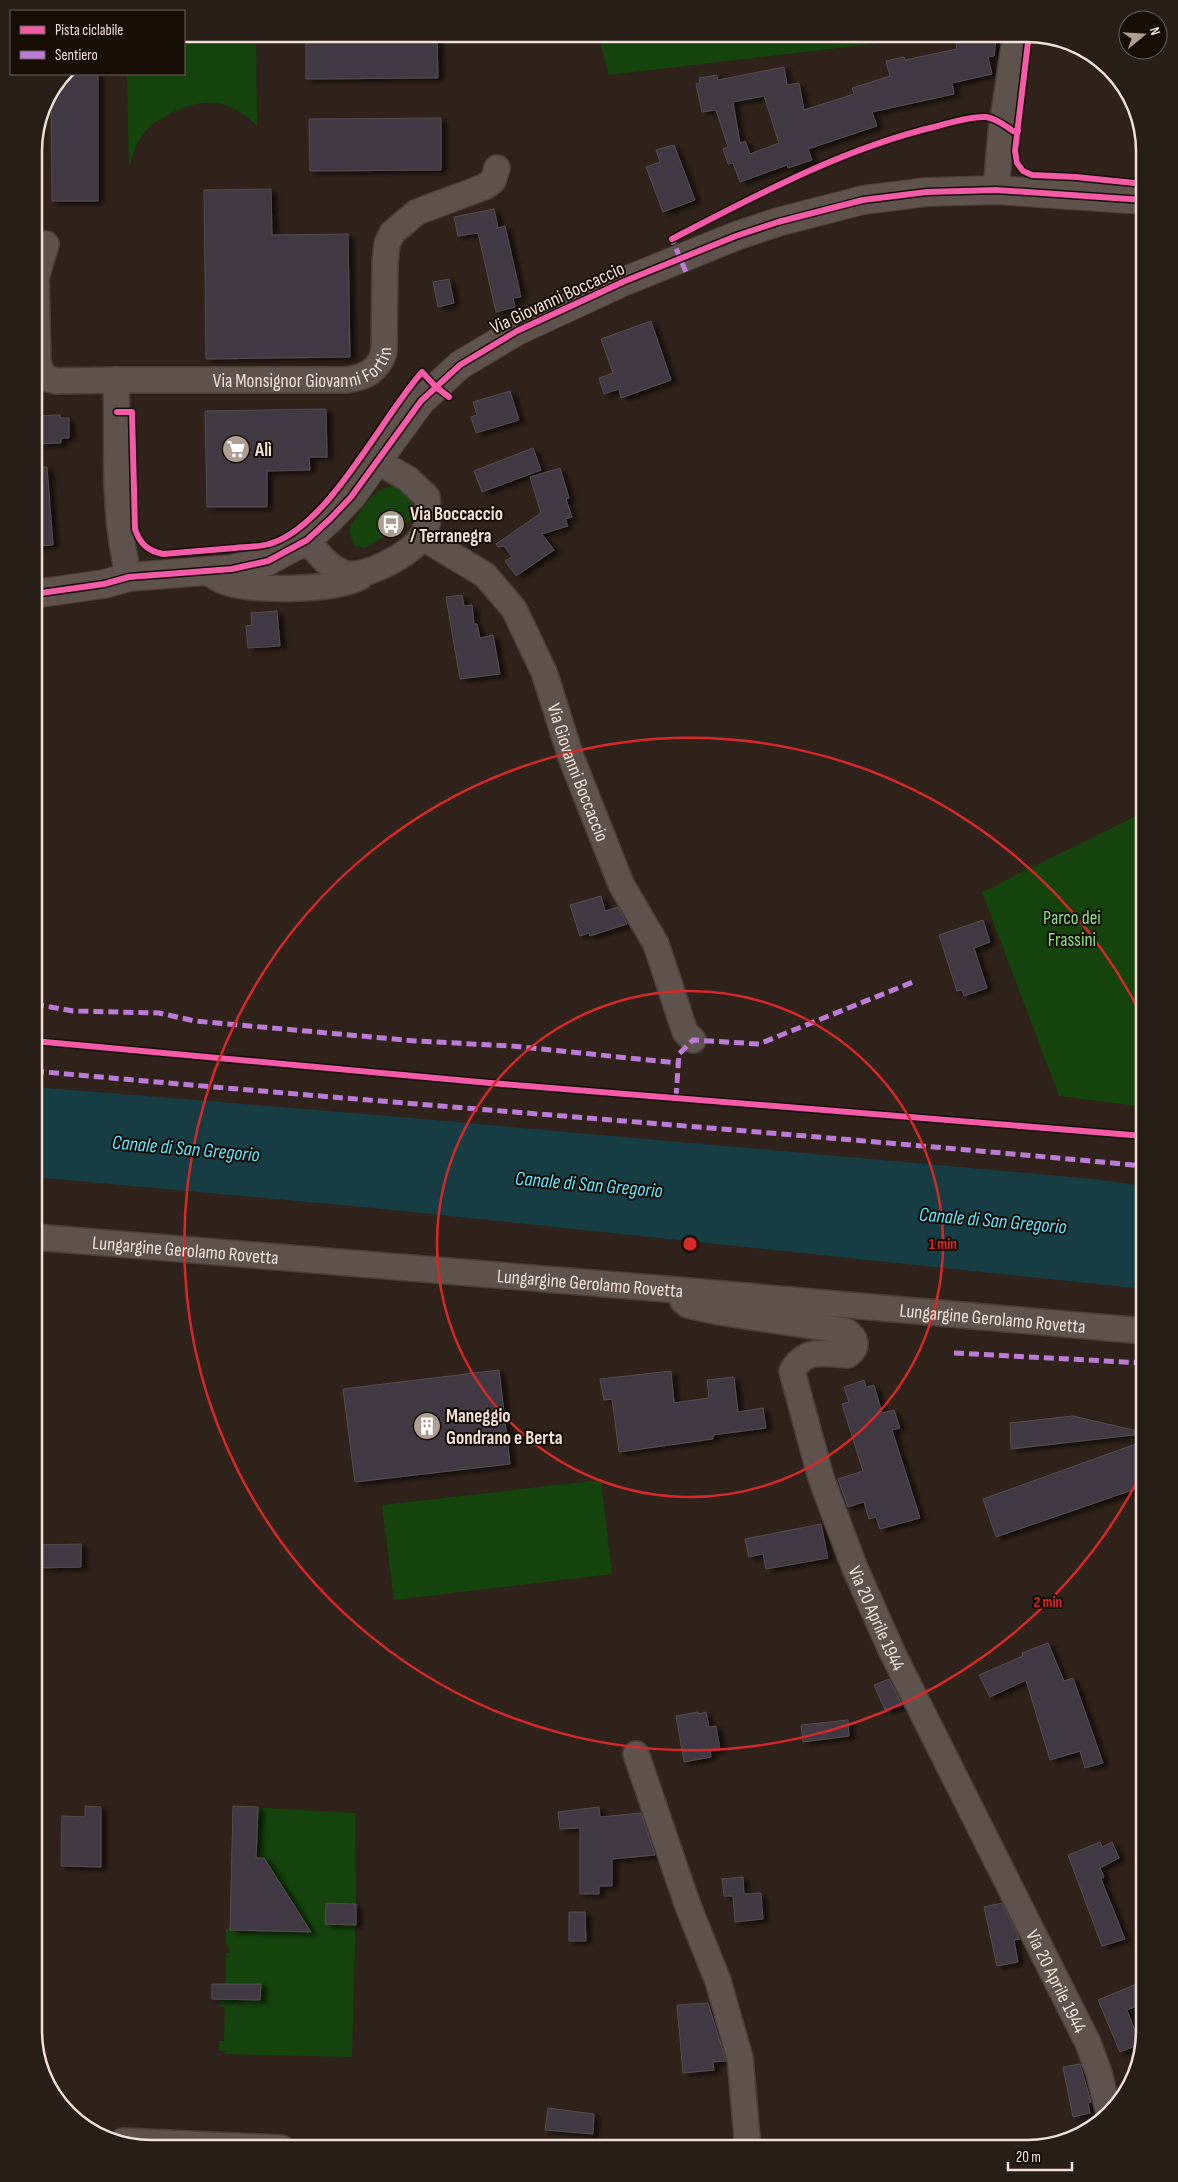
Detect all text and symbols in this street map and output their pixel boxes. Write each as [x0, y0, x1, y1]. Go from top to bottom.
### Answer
legend [10, 10, 185, 75]
north arrow [1118, 10, 1168, 60]
text: Pista ciclabile [55, 21, 123, 40]
text: N [1146, 25, 1164, 37]
text: Sentiero [55, 46, 98, 65]
street label: Via Giovanni Boccaccio [487, 257, 628, 340]
street label: Via Monsignor Giovanni Fortin [213, 347, 397, 393]
supermarket icon: Alì [221, 434, 251, 464]
place label: Alì [254, 439, 272, 462]
place label: Via Boccaccio / Terranegra [410, 503, 503, 548]
bus stop icon: Via Boccaccio / Terranegra [376, 509, 406, 539]
street label: Via Giovanni Boccaccio [542, 701, 613, 845]
park label: Parco dei Frassini [1043, 907, 1101, 952]
water label: Canale di San Gregorio [111, 1131, 261, 1167]
water label: Canale di San Gregorio [514, 1167, 664, 1203]
water label: Canale di San Gregorio [918, 1203, 1068, 1239]
street label: Lungargine Gerolamo Rovetta [91, 1232, 279, 1270]
centre of rings [681, 1235, 699, 1253]
text: 1 min [929, 1235, 957, 1254]
street label: Lungargine Gerolamo Rovetta [496, 1265, 684, 1303]
street label: Lungargine Gerolamo Rovetta [898, 1300, 1087, 1339]
place label: Maneggio Gondrano e Berta [446, 1405, 563, 1450]
building icon: Maneggio Gondrano e Berta [412, 1411, 442, 1441]
street label: Via 20 Aprile 1944 [842, 1563, 910, 1675]
text: 2 min [1034, 1593, 1062, 1612]
street label: Via 20 Aprile 1944 [1020, 1926, 1091, 2037]
scale bar [1008, 2140, 1072, 2172]
text: 20 m [1016, 2148, 1041, 2167]

